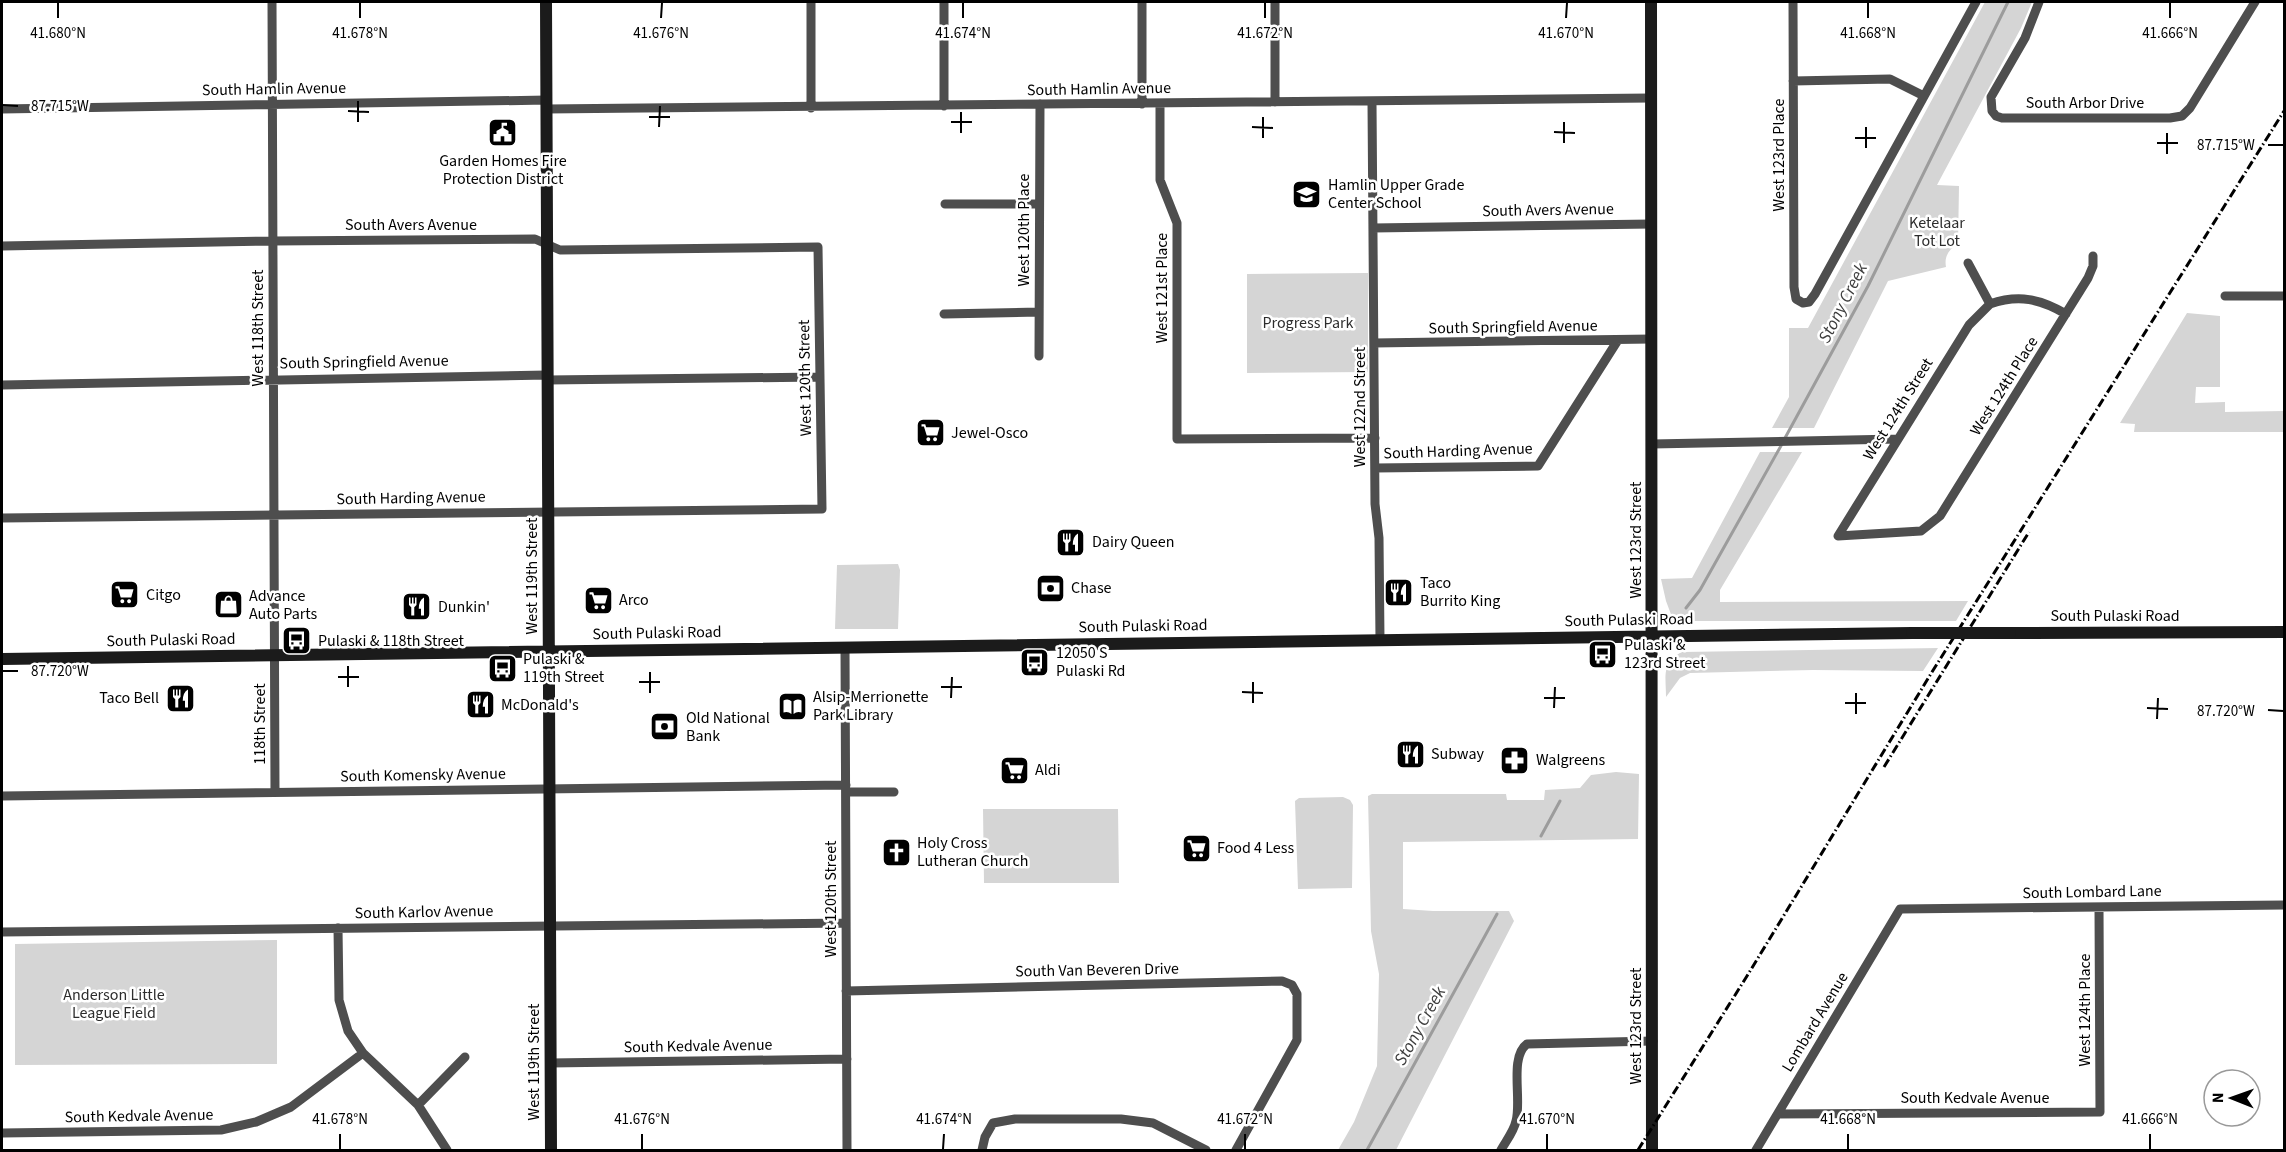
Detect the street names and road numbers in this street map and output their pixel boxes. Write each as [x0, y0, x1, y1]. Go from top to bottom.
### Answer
street label: South Hamlin Avenue [202, 77, 346, 101]
street label: South Hamlin Avenue [1027, 77, 1171, 101]
street label: South Arbor Drive [2026, 92, 2144, 114]
street label: West 123rd Place [1768, 98, 1790, 211]
street label: West 120th Place [1013, 174, 1035, 286]
street label: South Avers Avenue [1482, 198, 1614, 222]
street label: South Avers Avenue [345, 214, 477, 236]
street label: West 121st Place [1151, 233, 1173, 343]
street label: West 118th Street [247, 269, 269, 386]
street label: South Springfield Avenue [1428, 315, 1598, 339]
street label: West 120th Street [793, 319, 817, 437]
street label: West 124th Place [1965, 332, 2043, 440]
street label: West 122nd Street [1349, 346, 1371, 467]
street label: South Springfield Avenue [279, 350, 449, 374]
street label: West 124th Street [1858, 353, 1939, 464]
street label: South Harding Avenue [1383, 437, 1533, 465]
street label: West 123rd Street [1625, 481, 1647, 598]
street label: South Harding Avenue [336, 486, 486, 510]
street label: West 119th Street [521, 517, 543, 634]
street label: South Pulaski Road [2050, 605, 2180, 627]
street label: South Pulaski Road [1564, 608, 1694, 632]
street label: South Pulaski Road [1078, 614, 1208, 638]
street label: South Pulaski Road [592, 621, 722, 645]
street label: South Pulaski Road [106, 628, 236, 652]
street label: 118th Street [249, 683, 271, 765]
street label: South Komensky Avenue [340, 763, 506, 787]
street label: West 120th Street [820, 840, 842, 957]
street label: South Lombard Lane [2022, 880, 2162, 904]
street label: South Karlov Avenue [354, 900, 494, 924]
street label: West 124th Place [2074, 954, 2096, 1066]
street label: South Van Beveren Drive [1015, 958, 1179, 982]
street label: West 123rd Street [1625, 967, 1647, 1084]
street label: Lombard Avenue [1776, 968, 1854, 1076]
street label: West 119th Street [523, 1003, 545, 1120]
street label: South Kedvale Avenue [623, 1034, 773, 1058]
street label: South Kedvale Avenue [1901, 1087, 2050, 1109]
street label: South Kedvale Avenue [64, 1104, 214, 1128]

